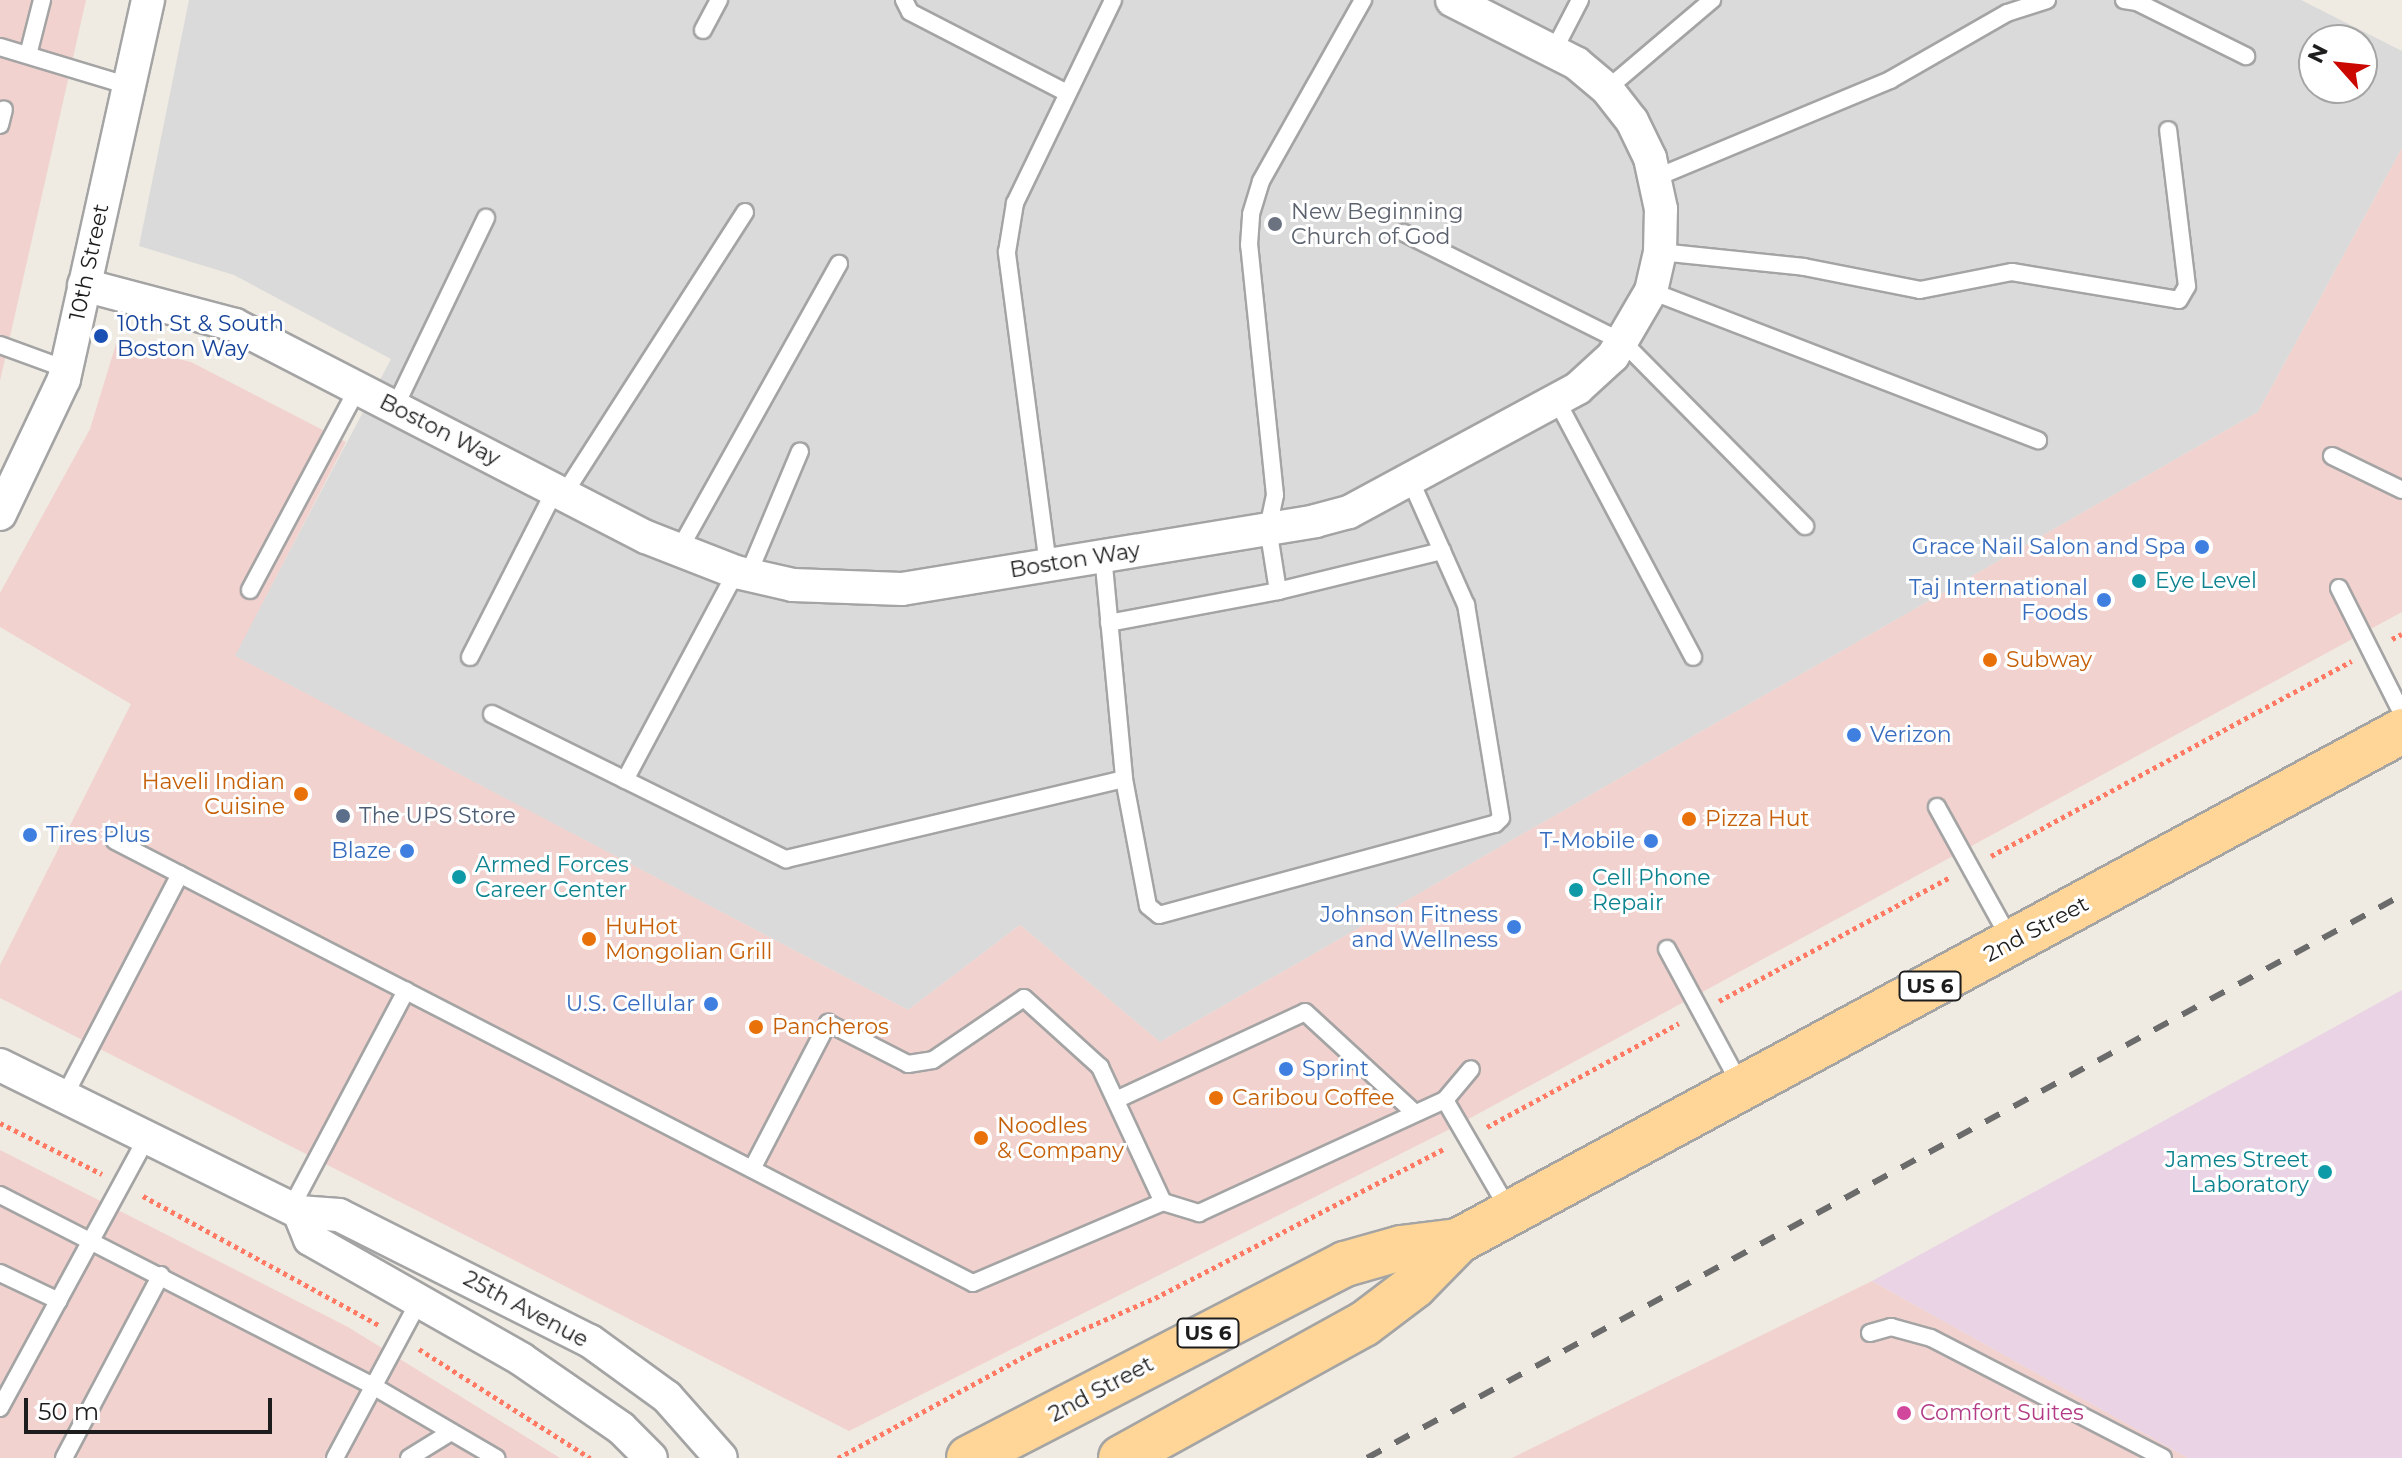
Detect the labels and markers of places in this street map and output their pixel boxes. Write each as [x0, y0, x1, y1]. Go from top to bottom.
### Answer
place label: New Beginning Church of God [1291, 198, 1464, 250]
marker: New Beginning Church of God [1266, 215, 1284, 233]
place label: 10th St & South Boston Way [117, 310, 284, 362]
marker: 10th St & South Boston Way [92, 327, 110, 345]
place label: Grace Nail Salon and Spa [1912, 534, 2186, 560]
marker: Grace Nail Salon and Spa [2193, 538, 2211, 556]
place label: Eye Level [2155, 568, 2257, 594]
marker: Eye Level [2130, 572, 2148, 590]
place label: Taj International Foods [1909, 574, 2088, 626]
marker: Taj International Foods [2095, 591, 2113, 609]
place label: Subway [2006, 647, 2092, 673]
marker: Subway [1981, 651, 1999, 669]
place label: Verizon [1870, 722, 1952, 748]
marker: Verizon [1845, 726, 1863, 744]
place label: Haveli Indian Cuisine [142, 768, 285, 820]
marker: Haveli Indian Cuisine [292, 785, 310, 803]
place label: The UPS Store [359, 803, 516, 829]
place label: Pizza Hut [1705, 806, 1810, 832]
marker: The UPS Store [334, 807, 352, 825]
marker: Pizza Hut [1680, 810, 1698, 828]
place label: Tires Plus [46, 822, 150, 848]
marker: Tires Plus [21, 826, 39, 844]
place label: T-Mobile [1540, 828, 1635, 854]
marker: T-Mobile [1642, 832, 1660, 850]
place label: Blaze [331, 838, 391, 864]
marker: Blaze [398, 842, 416, 860]
place label: Armed Forces Career Center [475, 851, 629, 902]
place label: Cell Phone Repair [1592, 864, 1711, 916]
marker: Armed Forces Career Center [450, 868, 468, 886]
marker: Cell Phone Repair [1567, 881, 1585, 899]
place label: Johnson Fitness and Wellness [1320, 901, 1498, 952]
place label: HuHot Mongolian Grill [605, 913, 772, 964]
marker: Johnson Fitness and Wellness [1505, 918, 1523, 936]
marker: HuHot Mongolian Grill [580, 930, 598, 948]
place label: U.S. Cellular [566, 991, 695, 1017]
marker: U.S. Cellular [702, 995, 720, 1013]
place label: Pancheros [772, 1014, 889, 1040]
marker: Pancheros [747, 1018, 765, 1036]
place label: Sprint [1302, 1056, 1369, 1082]
marker: Sprint [1277, 1060, 1295, 1078]
place label: Caribou Coffee [1232, 1085, 1394, 1111]
marker: Caribou Coffee [1207, 1089, 1225, 1107]
place label: Noodles & Company [997, 1112, 1124, 1164]
marker: Noodles & Company [972, 1129, 990, 1147]
place label: James Street Laboratory [2165, 1146, 2309, 1198]
marker: James Street Laboratory [2316, 1163, 2334, 1181]
place label: Comfort Suites [1920, 1400, 2084, 1426]
marker: Comfort Suites [1895, 1404, 1913, 1422]

